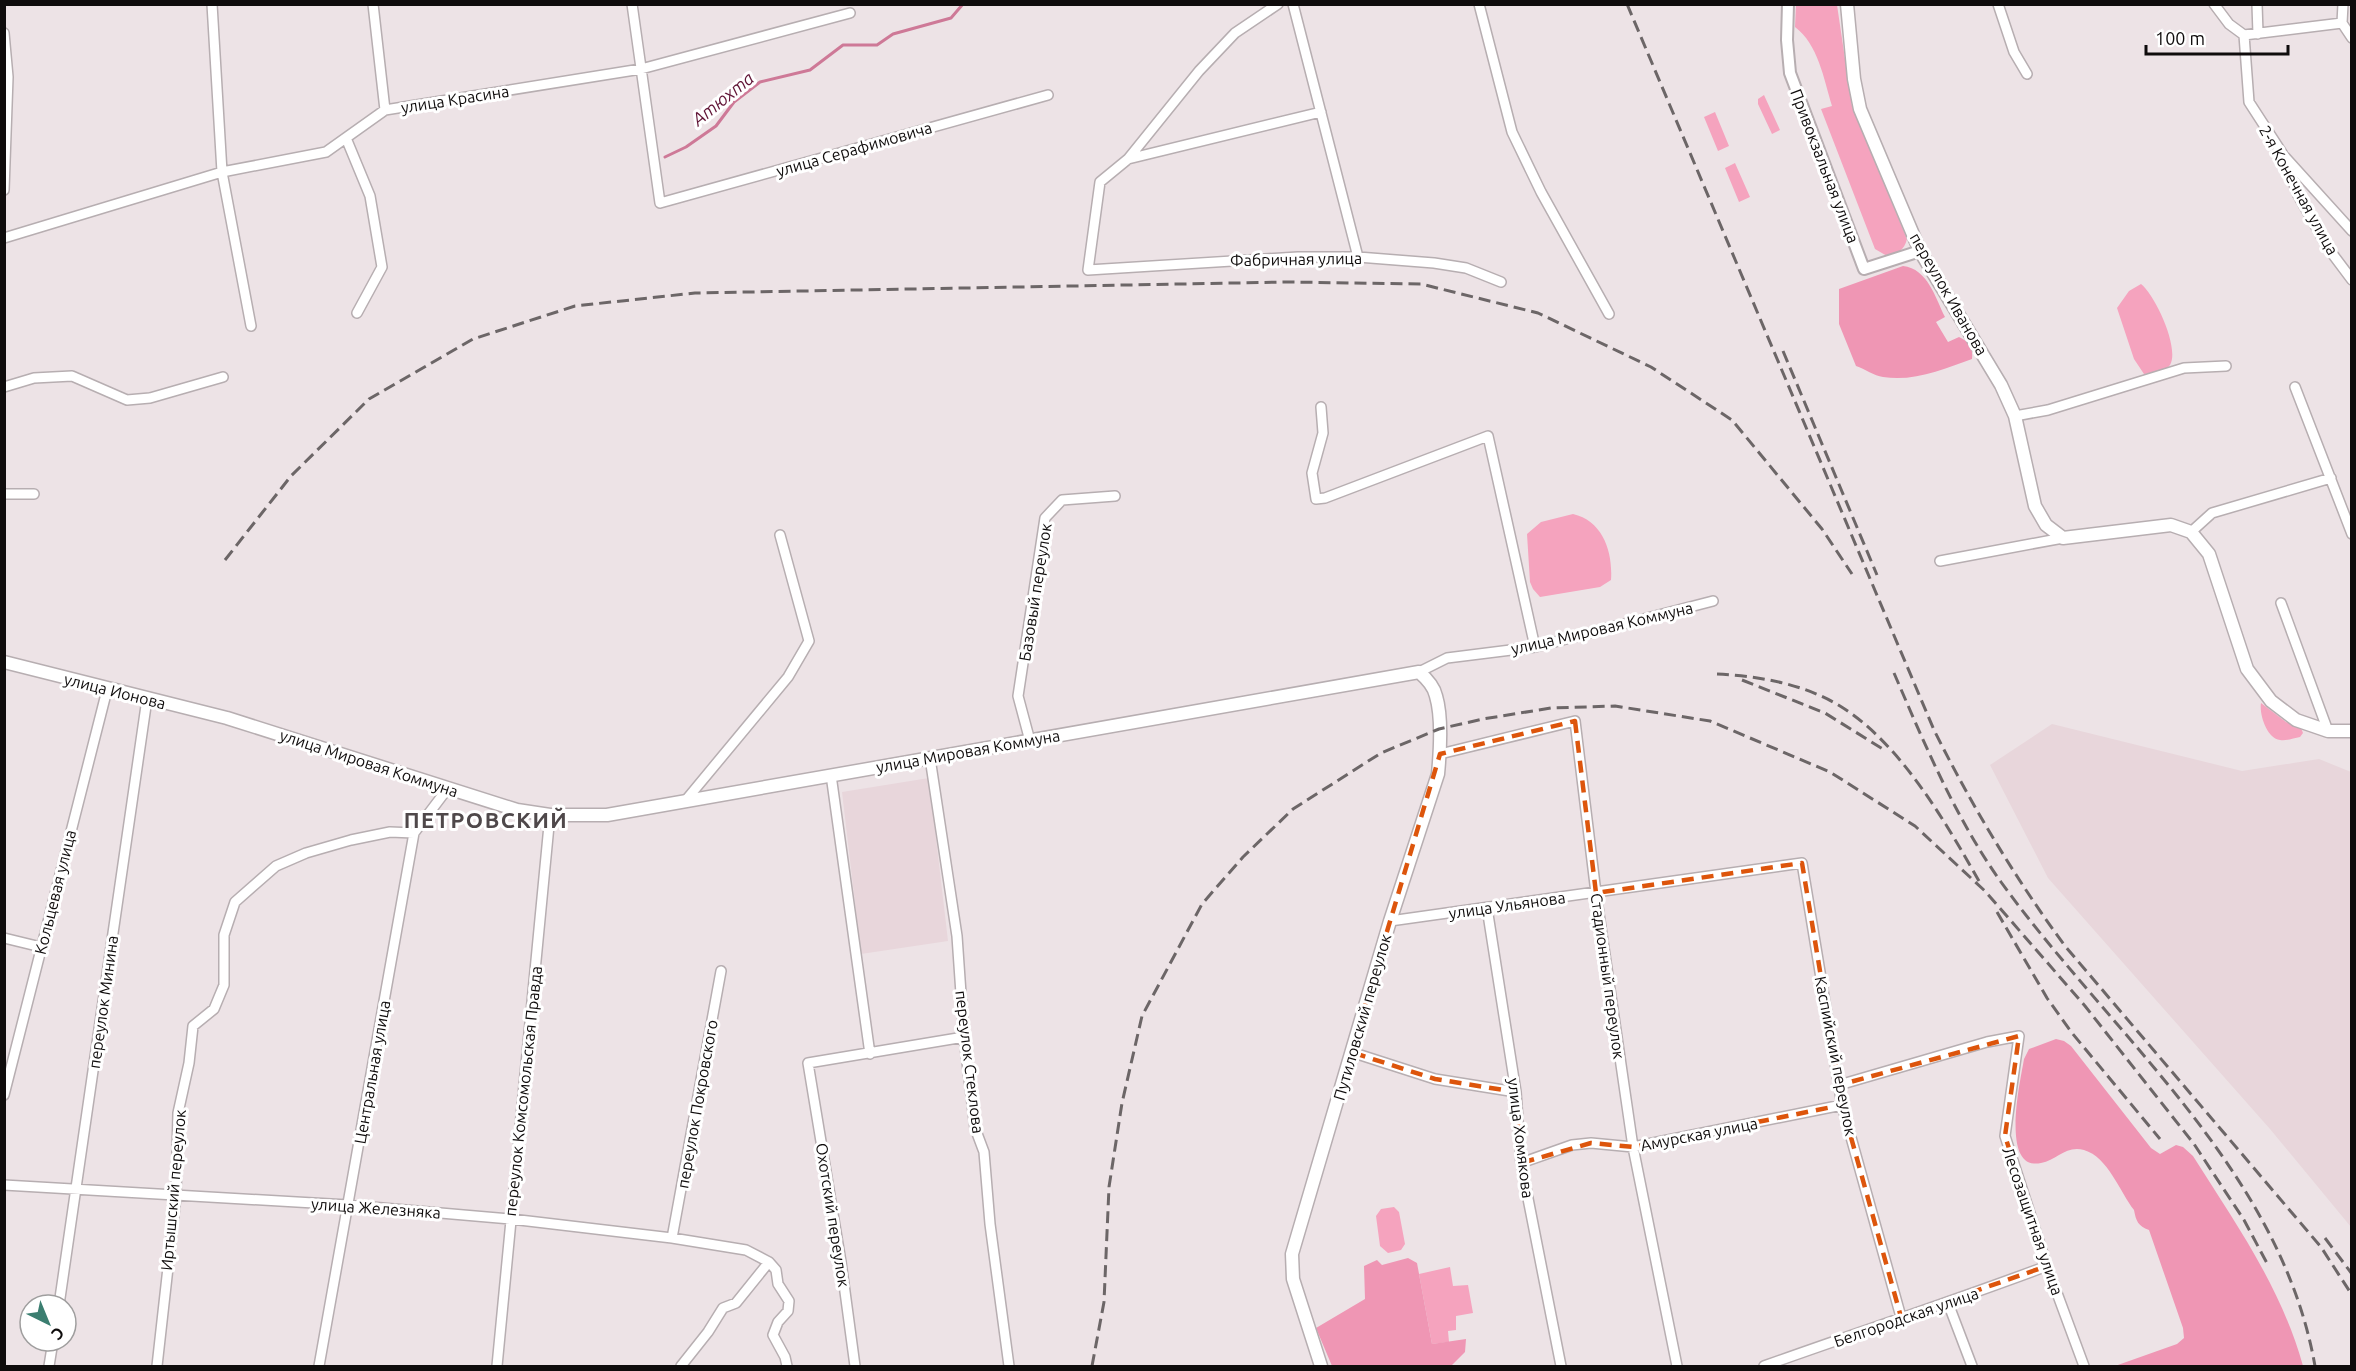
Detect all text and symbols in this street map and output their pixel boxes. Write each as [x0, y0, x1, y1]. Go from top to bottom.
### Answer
scale bar [2146, 18, 2288, 56]
text: 100 m [2155, 28, 2205, 48]
water label: Атюхта [687, 67, 757, 130]
street label: улица Красина [400, 82, 510, 116]
street label: Привокзальная улица [1787, 86, 1863, 246]
street label: улица Серафимовича [774, 118, 934, 180]
street label: 2-я Конечная улица [2256, 122, 2342, 258]
street label: переулок Иванова [1907, 230, 1991, 358]
street label: Фабричная улица [1230, 249, 1362, 269]
street label: Базовый переулок [1015, 522, 1055, 662]
street label: улица Мировая Коммуна [1509, 598, 1695, 658]
street label: улица Ионова [62, 670, 168, 712]
street label: улица Мировая Коммуна [278, 726, 460, 800]
street label: улица Мировая Коммуна [875, 726, 1061, 776]
district label: ПЕТРОВСКИЙ [404, 807, 568, 832]
street label: Кольцевая улица [31, 828, 79, 956]
street label: улица Ульянова [1447, 888, 1567, 922]
street label: Стадионный переулок [1587, 892, 1629, 1060]
street label: Путиловский переулок [1330, 932, 1394, 1102]
street label: переулок Минина [85, 934, 121, 1070]
street label: переулок Комсомольская Правда [501, 965, 545, 1217]
street label: Каспийский переулок [1812, 975, 1860, 1137]
street label: переулок Стеклова [952, 989, 988, 1135]
street label: Центральная улица [351, 999, 393, 1145]
street label: переулок Покровского [673, 1018, 721, 1190]
street label: улица Хомякова [1505, 1077, 1537, 1199]
street label: Иртышский переулок [157, 1109, 189, 1271]
street label: Амурская улица [1639, 1114, 1759, 1154]
street label: Охотский переулок [813, 1142, 853, 1288]
street label: Лесозащитная улица [1999, 1144, 2067, 1298]
street label: улица Железняка [310, 1194, 442, 1222]
street label: Белгородская улица [1831, 1284, 1981, 1350]
north arrow [18, 1293, 78, 1353]
text: С [48, 1324, 68, 1344]

